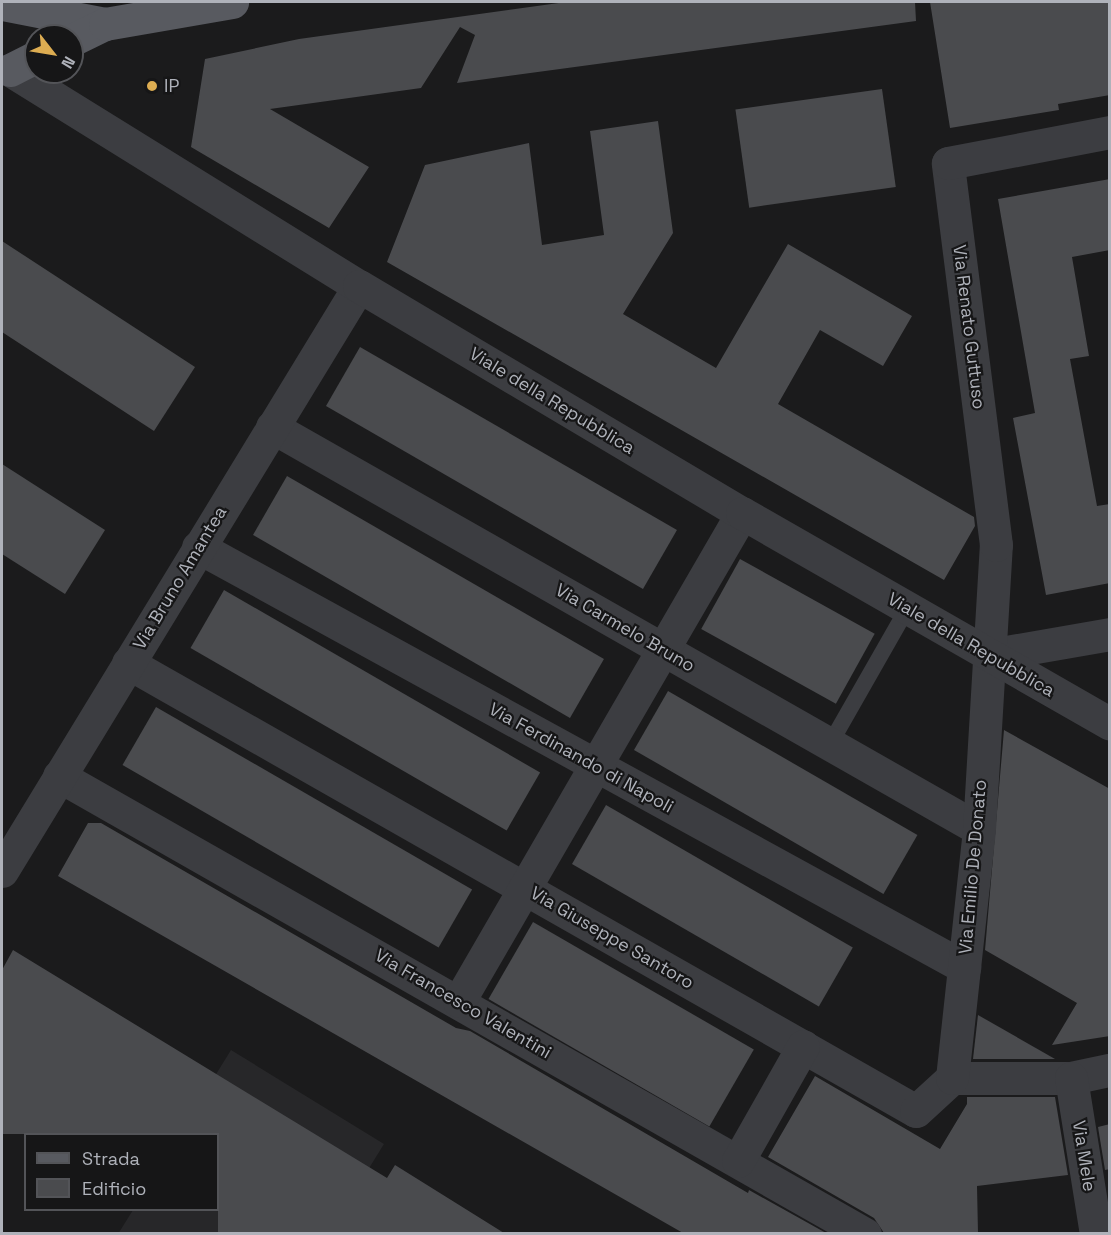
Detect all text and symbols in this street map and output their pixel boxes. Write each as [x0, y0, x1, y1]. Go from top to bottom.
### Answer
north arrow [24, 24, 84, 84]
text: N [56, 52, 80, 72]
place label: IP [164, 75, 179, 97]
marker: IP [145, 79, 159, 93]
street label: Via Renato Guttuso [948, 243, 990, 411]
street label: Viale della Repubblica [465, 343, 639, 459]
street label: Via Bruno Amantea [129, 502, 231, 654]
street label: Via Carmelo Bruno [551, 579, 699, 677]
street label: Viale della Repubblica [884, 588, 1058, 702]
street label: Via Ferdinando di Napoli [485, 698, 677, 818]
street label: Via Emilio De Donato [955, 779, 991, 955]
street label: Via Giuseppe Santoro [526, 882, 698, 994]
street label: Via Francesco Valentini [371, 945, 555, 1063]
street label: Via Mele [1068, 1119, 1100, 1193]
legend [24, 1133, 219, 1211]
text: Strada [82, 1147, 140, 1170]
text: Edificio [82, 1177, 146, 1200]

